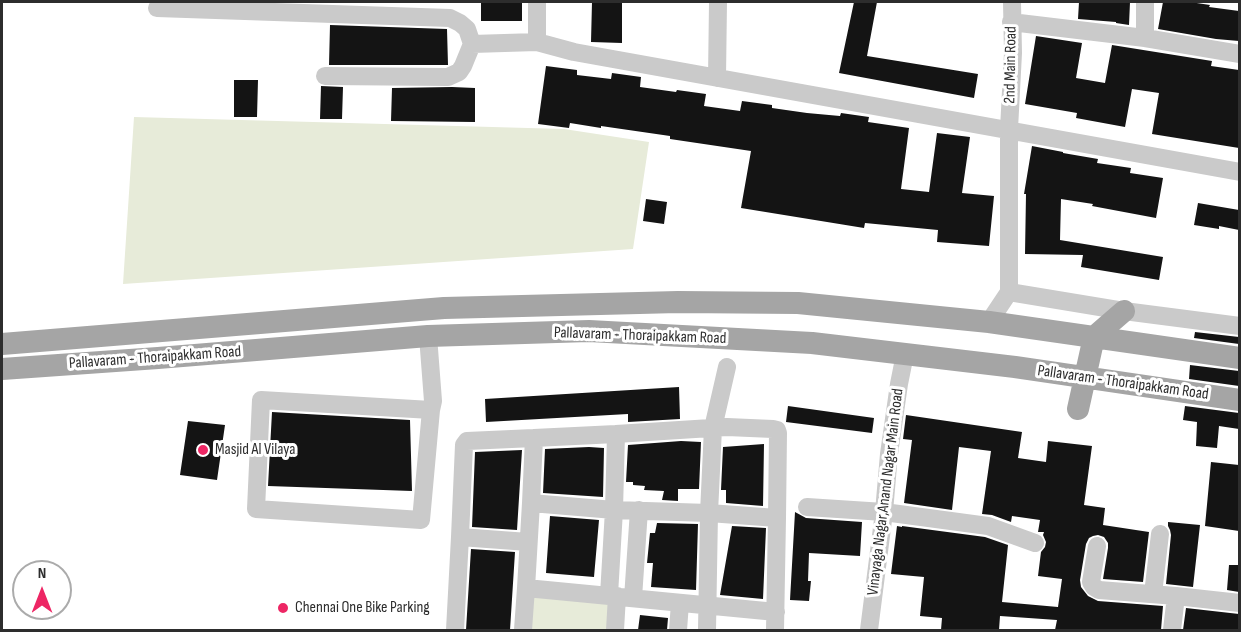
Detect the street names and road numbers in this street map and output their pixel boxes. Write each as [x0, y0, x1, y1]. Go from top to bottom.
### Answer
street label: 2nd Main Road [1001, 26, 1021, 104]
street label: Pallavaram - Thoraipakkam Road [553, 323, 727, 349]
street label: Pallavaram - Thoraipakkam Road [68, 342, 242, 374]
street label: Pallavaram - Thoraipakkam Road [1036, 361, 1210, 405]
street label: Vinayaga Nagar,Anand Nagar Main Road [864, 387, 908, 597]

